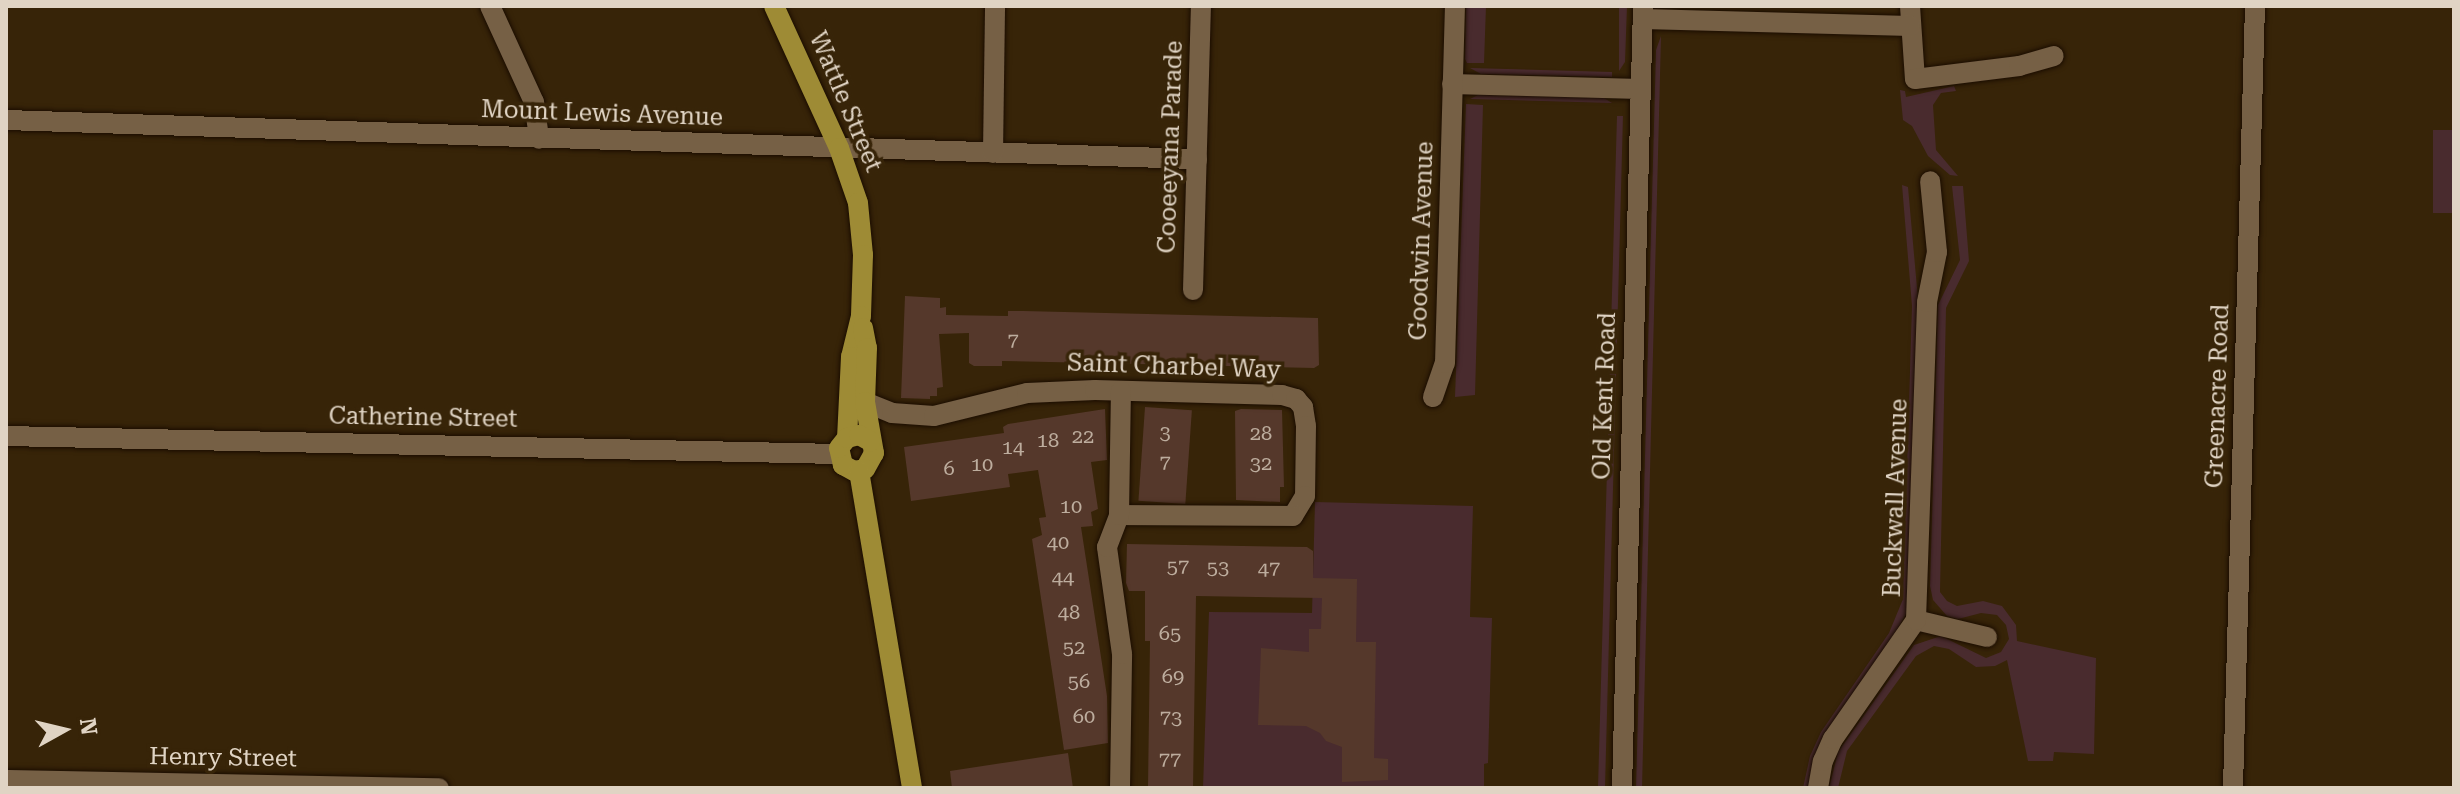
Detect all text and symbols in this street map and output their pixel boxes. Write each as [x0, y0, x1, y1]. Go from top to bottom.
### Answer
street label: Wattle Street [802, 27, 888, 177]
street label: Cooeeyana Parade [1153, 40, 1189, 254]
street label: Mount Lewis Avenue [481, 95, 723, 133]
street label: Goodwin Avenue [1404, 141, 1440, 341]
street label: Greenacre Road [2200, 303, 2236, 489]
street label: Old Kent Road [1588, 312, 1622, 480]
house number: 7 [1007, 328, 1019, 352]
street label: Saint Charbel Way [1067, 349, 1281, 385]
street label: Buckwall Avenue [1878, 398, 1914, 598]
street label: Catherine Street [328, 402, 518, 434]
house number: 3 [1159, 420, 1171, 444]
house number: 28 [1250, 421, 1272, 445]
house number: 22 [1072, 424, 1094, 448]
house number: 18 [1037, 428, 1059, 452]
house number: 14 [1002, 435, 1024, 459]
house number: 7 [1159, 450, 1171, 474]
house number: 32 [1250, 451, 1272, 475]
house number: 10 [971, 452, 993, 476]
house number: 6 [943, 456, 955, 480]
house number: 10 [1060, 494, 1082, 518]
house number: 40 [1047, 530, 1069, 554]
house number: 57 [1167, 554, 1189, 578]
house number: 53 [1207, 555, 1229, 579]
house number: 47 [1258, 556, 1280, 580]
house number: 44 [1052, 565, 1074, 589]
house number: 48 [1058, 600, 1080, 624]
house number: 65 [1159, 621, 1181, 645]
house number: 52 [1063, 635, 1085, 659]
house number: 69 [1162, 664, 1184, 688]
house number: 56 [1068, 669, 1090, 693]
north arrow [24, 690, 104, 770]
house number: 60 [1073, 704, 1095, 728]
house number: 73 [1160, 705, 1182, 729]
text: N [75, 716, 102, 737]
street label: Henry Street [149, 742, 297, 774]
house number: 77 [1159, 747, 1181, 771]

